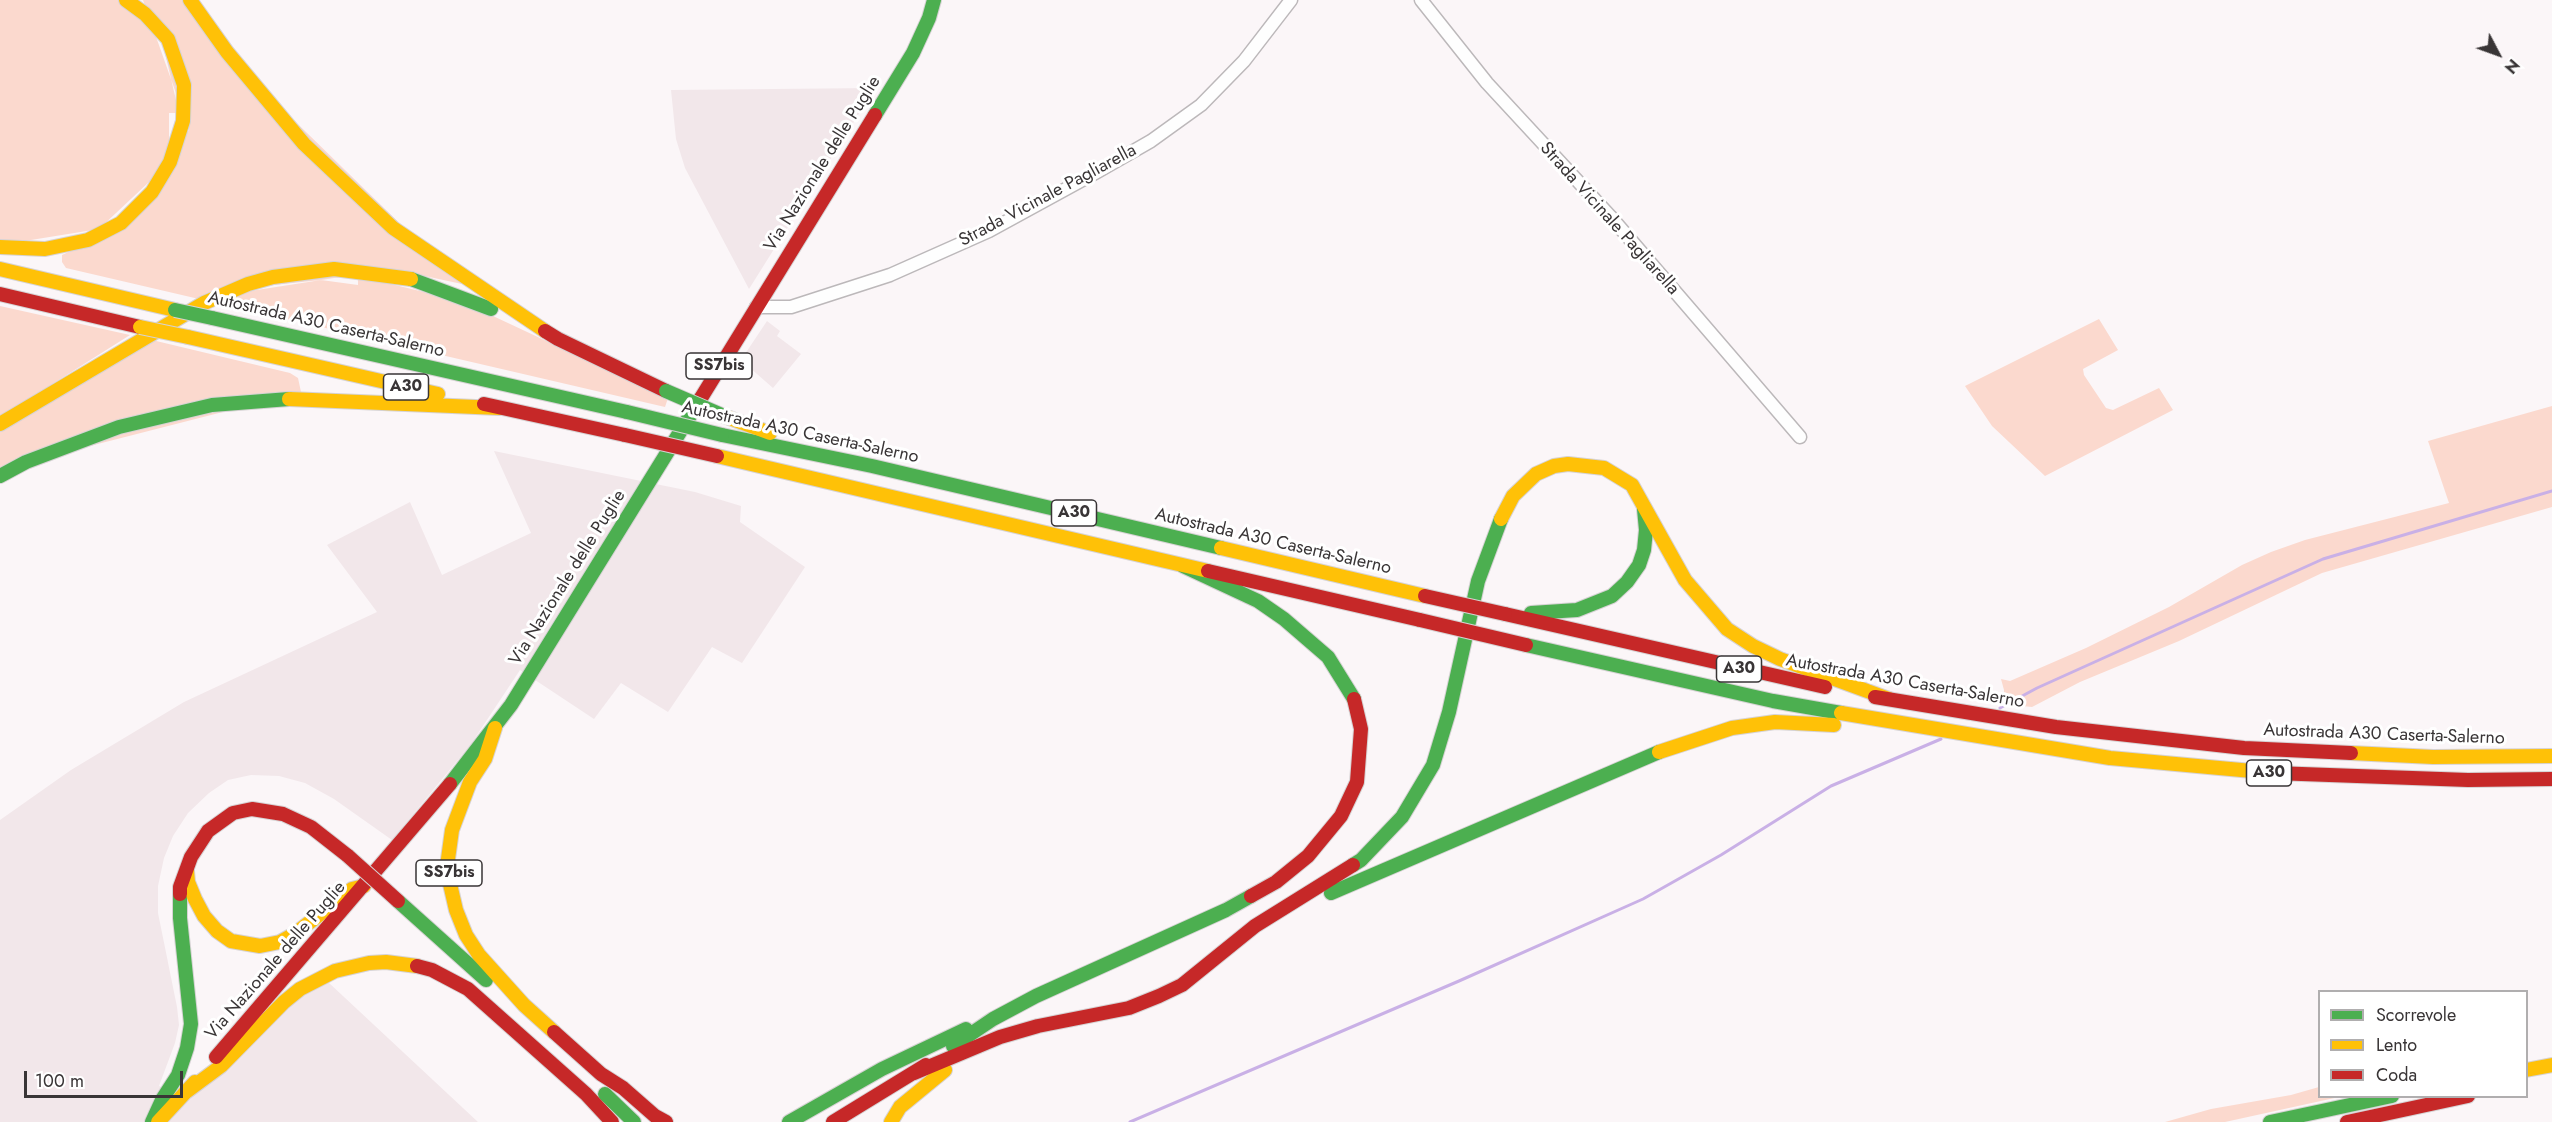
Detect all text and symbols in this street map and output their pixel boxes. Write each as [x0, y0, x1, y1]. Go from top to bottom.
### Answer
north arrow [2468, 24, 2528, 84]
text: N [2499, 54, 2525, 78]
street label: Via Nazionale delle Puglie [760, 72, 886, 256]
street label: Strada Vicinale Pagliarella [1535, 138, 1683, 300]
street label: Strada Vicinale Pagliarella [956, 140, 1140, 252]
street label: Autostrada A30 Caserta-Salerno [206, 287, 446, 363]
road number: SS7bis [686, 353, 752, 379]
road number: A30 [384, 374, 428, 400]
street label: Autostrada A30 Caserta-Salerno [680, 397, 920, 469]
street label: Via Nazionale delle Puglie [505, 486, 631, 670]
road number: A30 [1052, 500, 1096, 526]
street label: Autostrada A30 Caserta-Salerno [1153, 504, 1393, 580]
street label: Autostrada A30 Caserta-Salerno [1784, 650, 2026, 714]
road number: A30 [1716, 656, 1762, 682]
street label: Autostrada A30 Caserta-Salerno [2263, 720, 2505, 750]
road number: A30 [2246, 760, 2292, 786]
road number: SS7bis [416, 860, 482, 886]
street label: Via Nazionale delle Puglie [201, 877, 351, 1045]
legend [2318, 990, 2528, 1098]
text: Scorrevole [2376, 1002, 2456, 1028]
text: Lento [2376, 1032, 2417, 1058]
scale bar [27, 1059, 186, 1097]
text: Coda [2376, 1062, 2417, 1088]
text: 100 m [35, 1068, 84, 1094]

